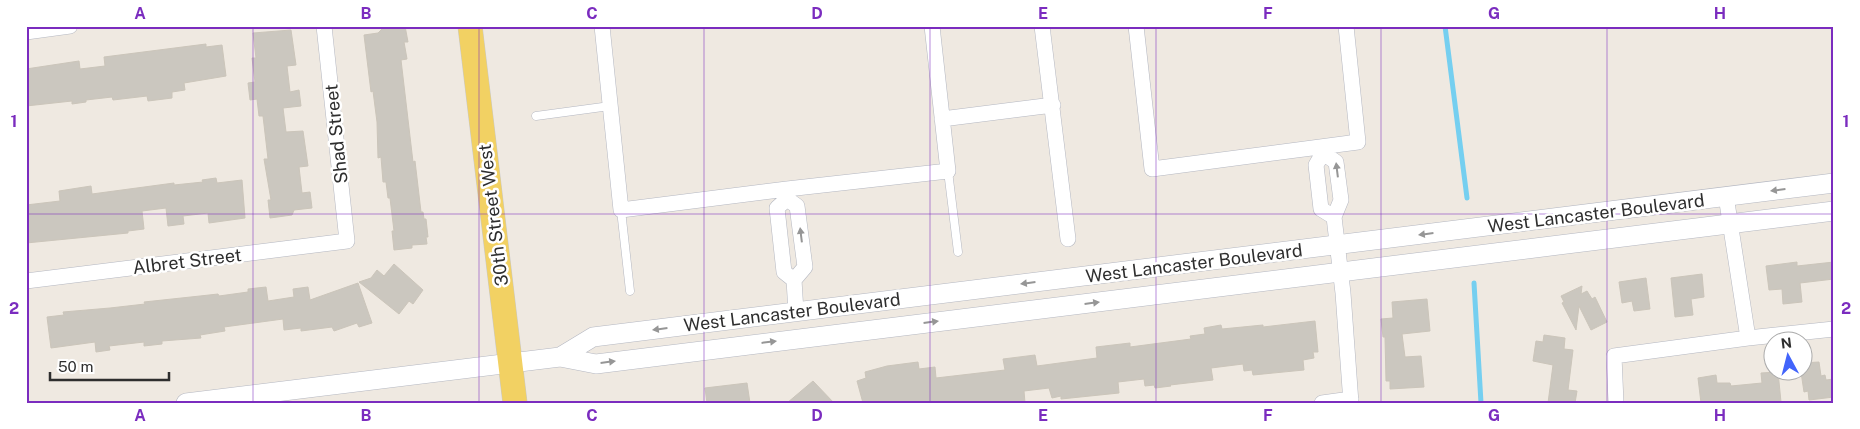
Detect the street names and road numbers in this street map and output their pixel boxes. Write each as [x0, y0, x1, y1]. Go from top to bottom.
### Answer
street label: Shad Street [320, 83, 352, 185]
street label: 30th Street West [474, 143, 512, 287]
street label: West Lancaster Boulevard [1486, 189, 1706, 237]
street label: West Lancaster Boulevard [1084, 239, 1304, 287]
street label: Albret Street [131, 244, 243, 278]
street label: West Lancaster Boulevard [682, 288, 902, 336]

